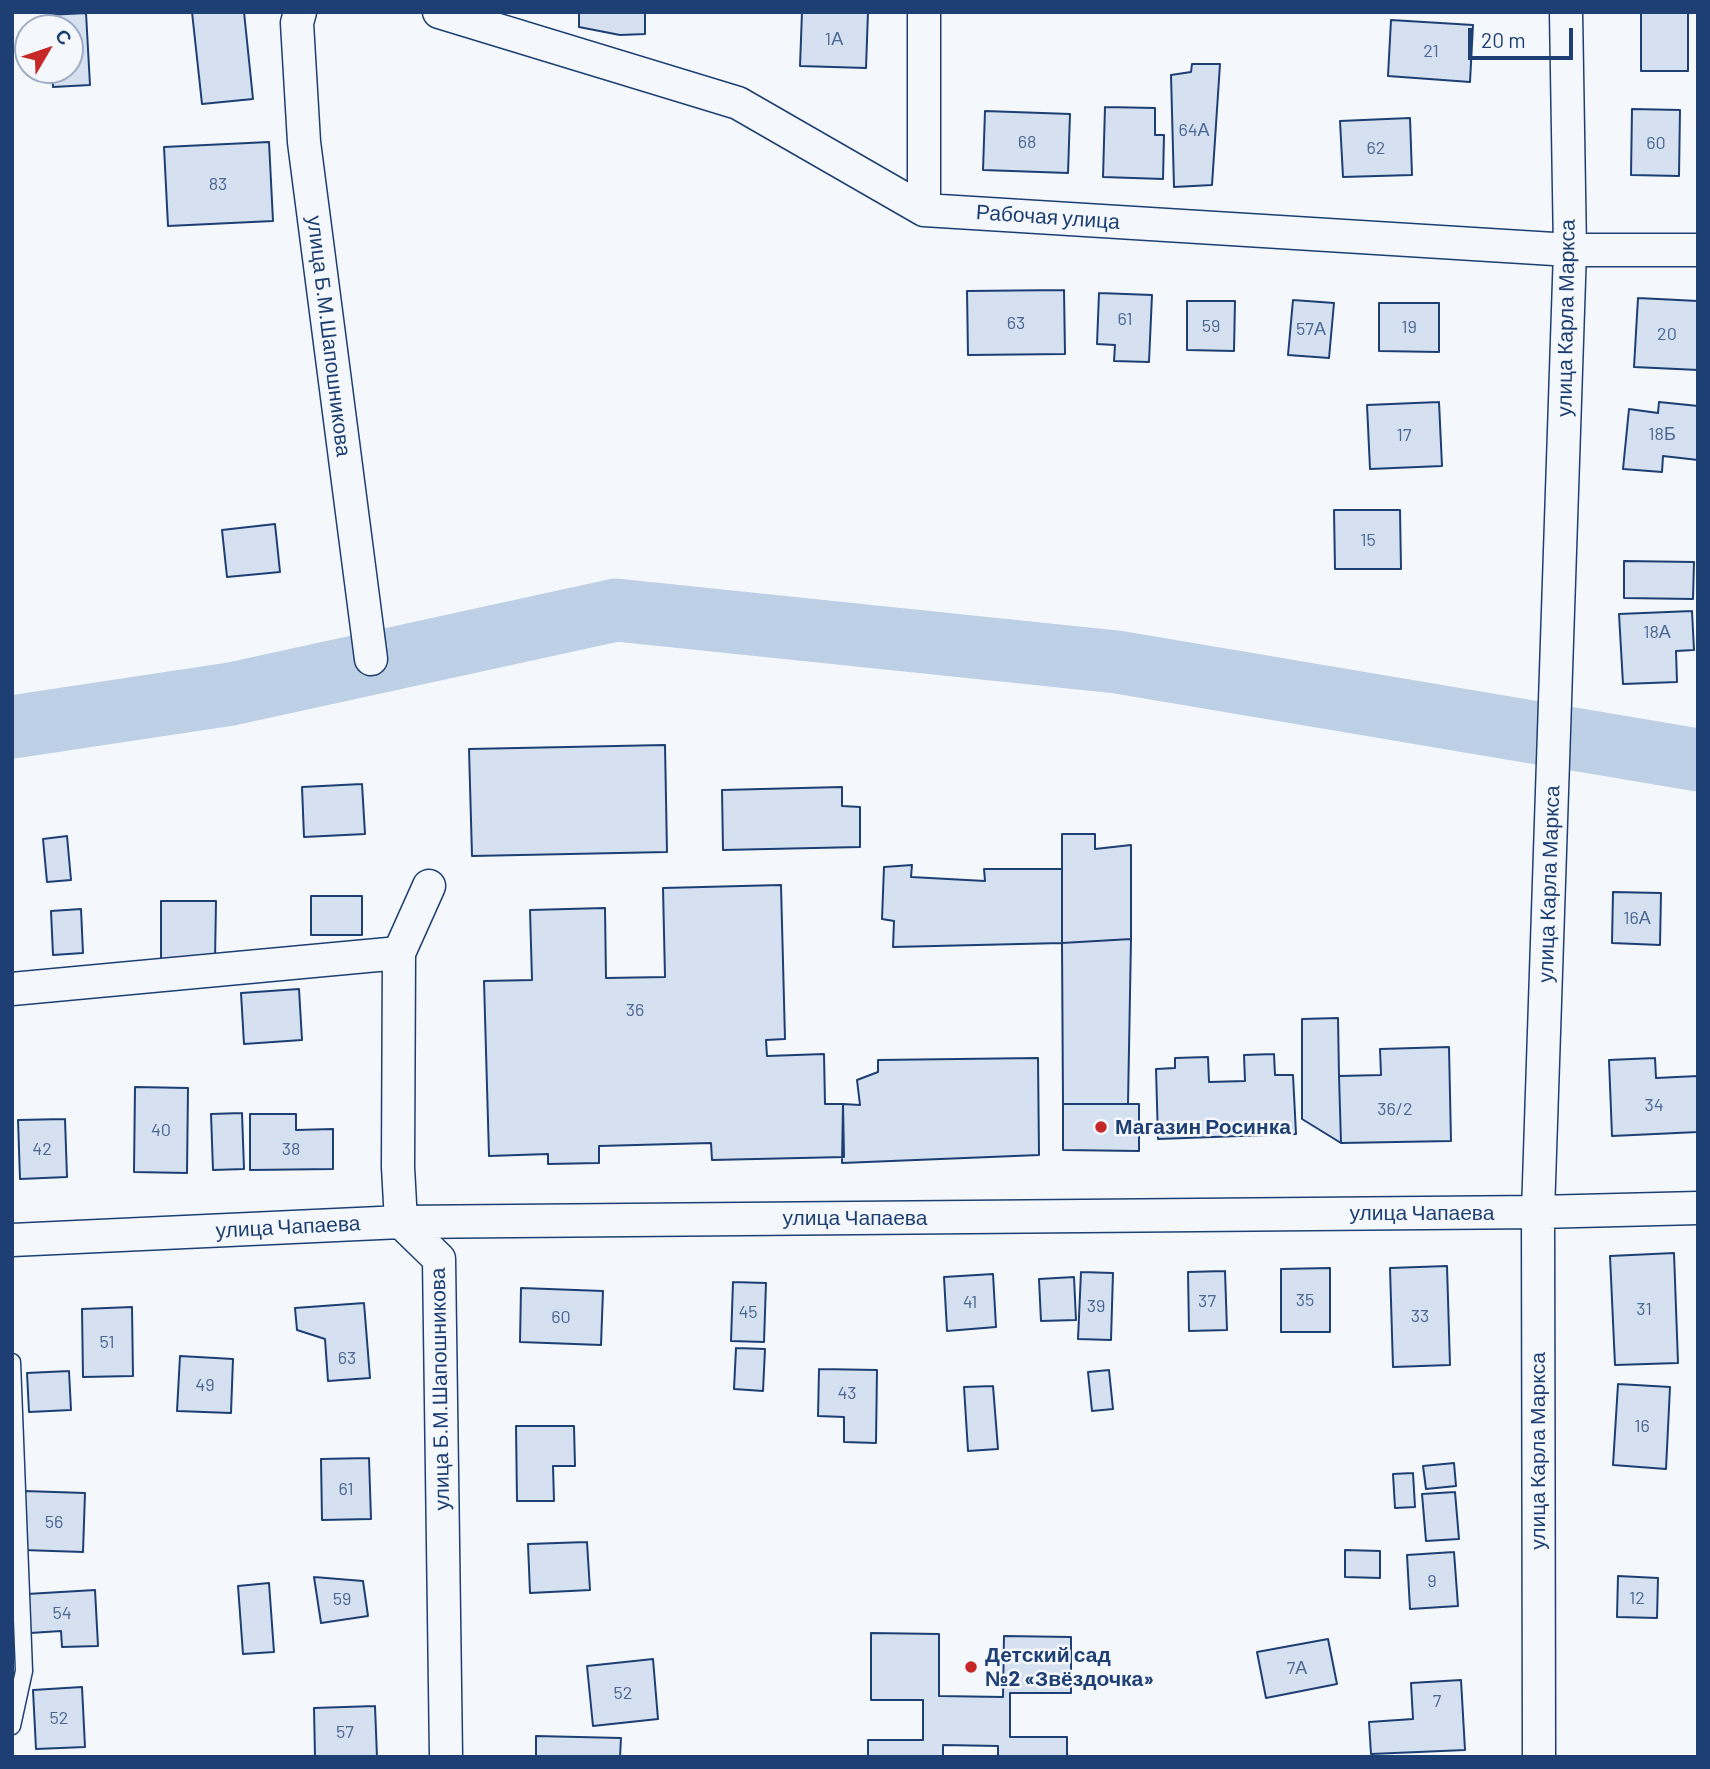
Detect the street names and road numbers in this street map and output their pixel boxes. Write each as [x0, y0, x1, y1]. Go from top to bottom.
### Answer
street label: Рабочая улица [975, 199, 1121, 235]
street label: улица Б.М.Шапошникова [302, 214, 356, 458]
street label: улица Карла Маркса [1552, 219, 1580, 417]
street label: улица Карла Маркса [1533, 785, 1565, 983]
street label: улица Чапаева [1350, 1200, 1494, 1226]
street label: улица Чапаева [783, 1205, 927, 1231]
street label: улица Чапаева [215, 1211, 361, 1243]
street label: улица Б.М.Шапошникова [425, 1267, 455, 1511]
street label: улица Карла Маркса [1525, 1352, 1551, 1550]

